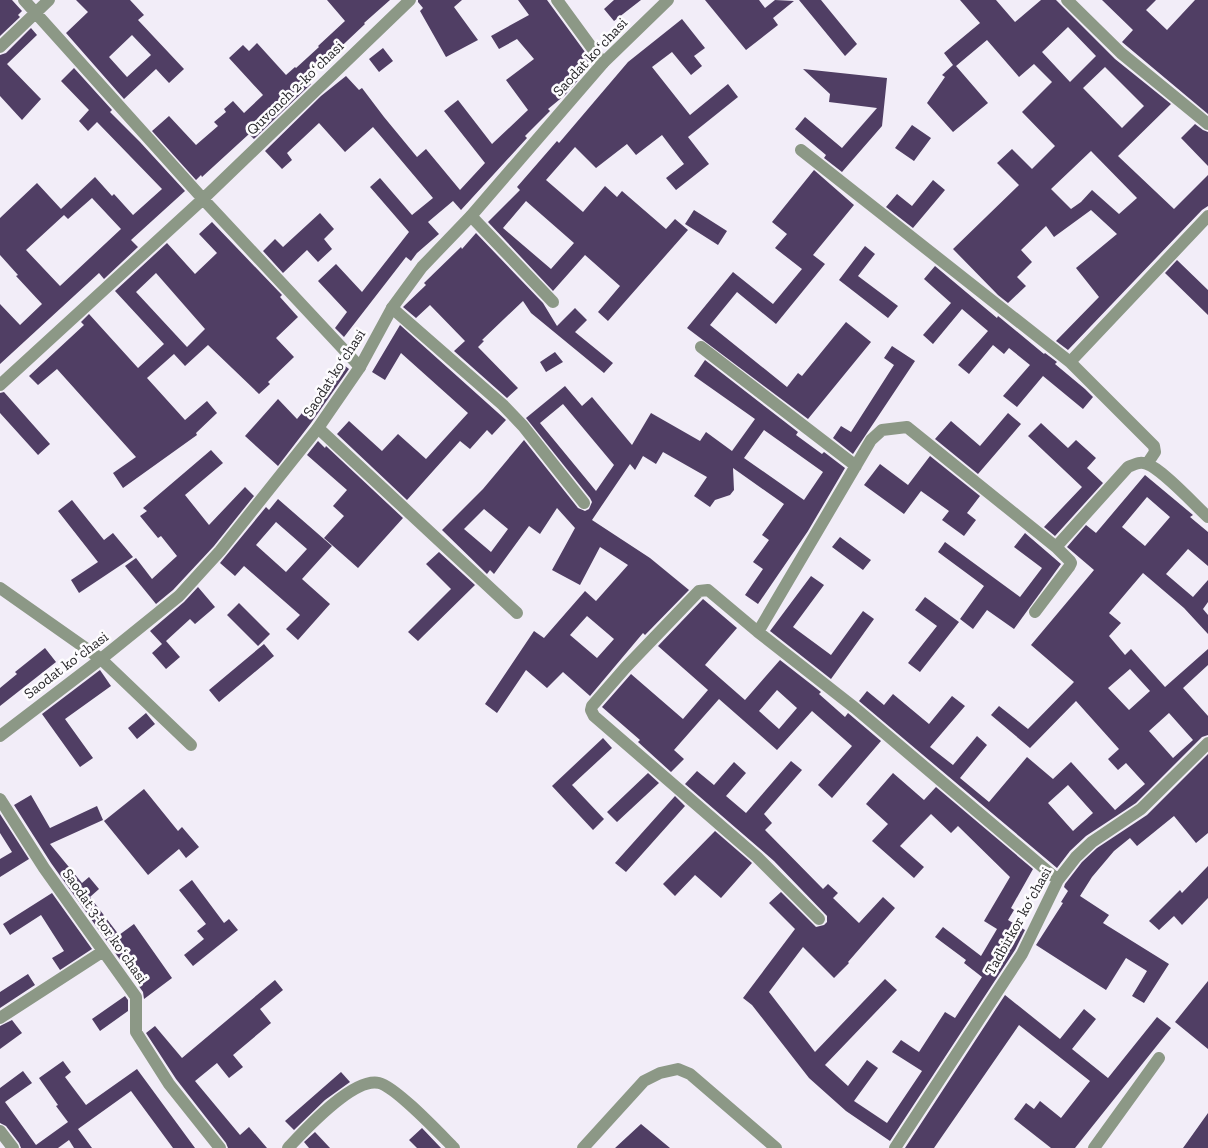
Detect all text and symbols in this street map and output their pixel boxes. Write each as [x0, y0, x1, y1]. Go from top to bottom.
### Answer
street label: Saodat koʻchasi [549, 14, 631, 100]
street label: Quvonch 2-koʻchasi [243, 37, 347, 139]
street label: Saodat koʻchasi [299, 326, 369, 420]
street label: Saodat koʻchasi [20, 627, 112, 703]
street label: Tadbirkor koʻchasi [981, 864, 1055, 978]
street label: Saodat 3-tor koʻchasi [59, 865, 151, 987]

